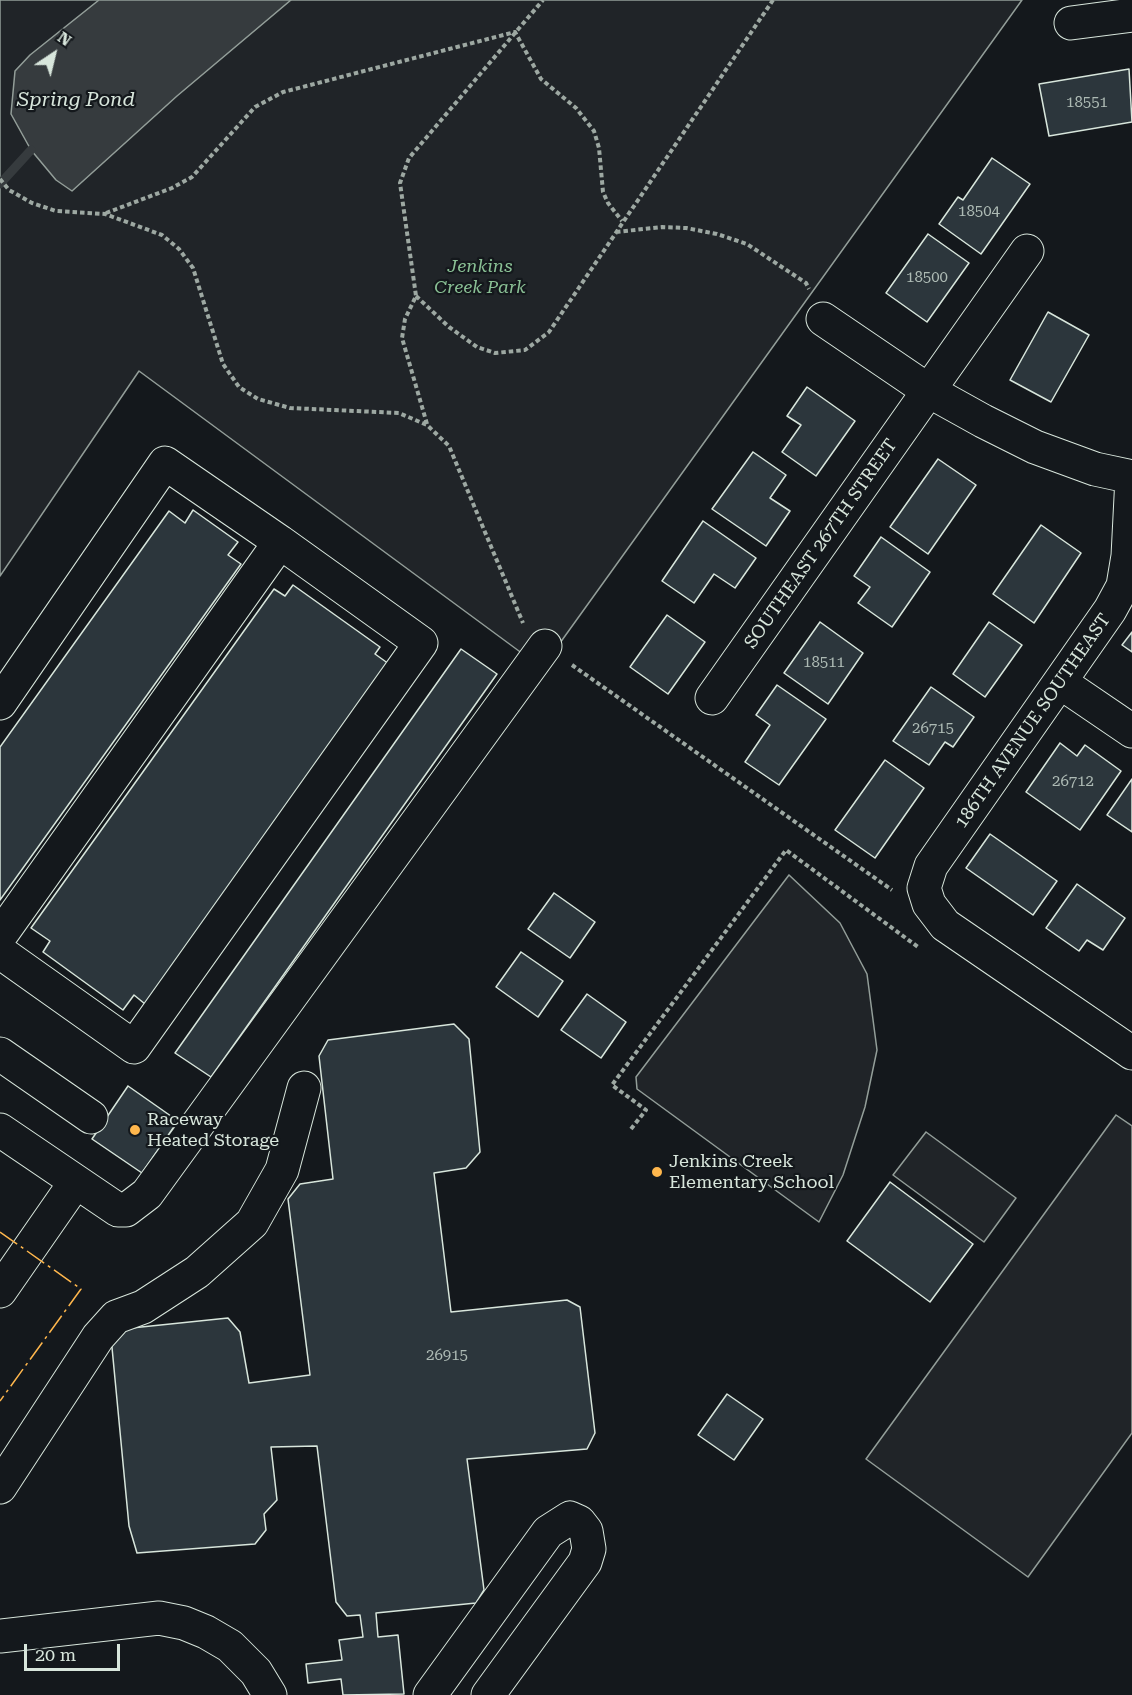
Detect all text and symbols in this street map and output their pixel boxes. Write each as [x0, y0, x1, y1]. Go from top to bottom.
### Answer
north arrow [24, 24, 84, 84]
text: N [54, 28, 75, 50]
water label: Spring Pond [17, 88, 135, 112]
house number: 18551 [1066, 94, 1108, 112]
house number: 18504 [958, 203, 1000, 221]
park label: Jenkins Creek Park [434, 256, 526, 298]
house number: 18500 [906, 269, 948, 287]
street label: SOUTHEAST 267TH STREET [740, 435, 902, 653]
street label: 186TH AVENUE SOUTHEAST [951, 610, 1115, 832]
house number: 18511 [803, 654, 845, 672]
house number: 26715 [912, 720, 954, 738]
house number: 26712 [1052, 773, 1094, 791]
place label: Raceway Heated Storage [147, 1109, 279, 1152]
marker: Raceway Heated Storage [128, 1123, 142, 1137]
place label: Jenkins Creek Elementary School [669, 1151, 834, 1194]
marker: Jenkins Creek Elementary School [650, 1165, 664, 1179]
house number: 26915 [426, 1347, 468, 1365]
scale bar [27, 1632, 123, 1670]
text: 20 m [35, 1644, 76, 1665]

